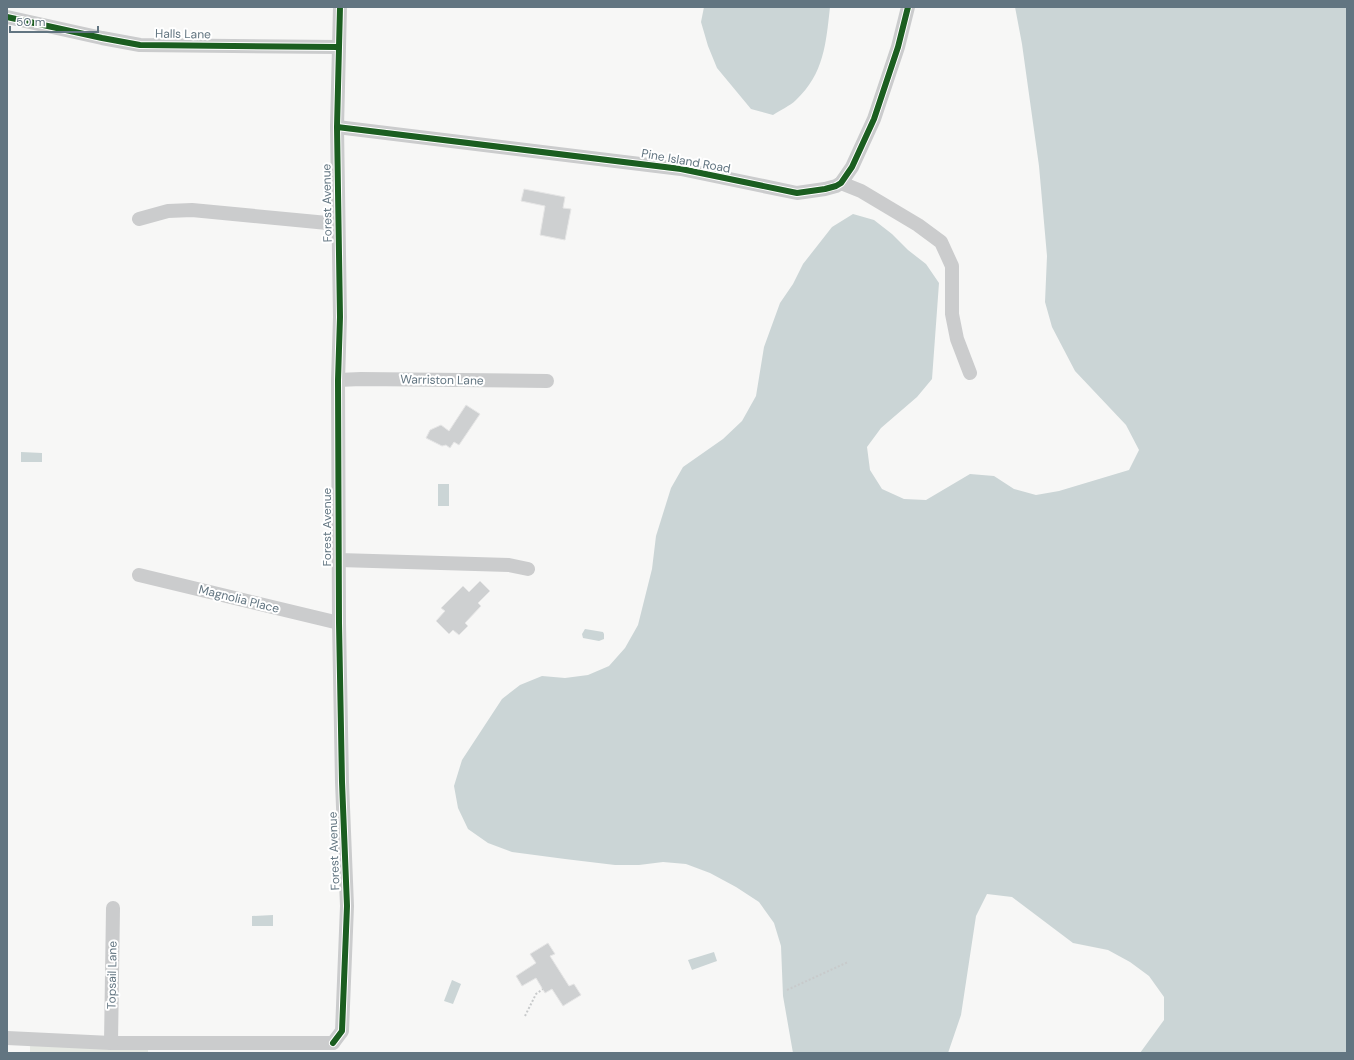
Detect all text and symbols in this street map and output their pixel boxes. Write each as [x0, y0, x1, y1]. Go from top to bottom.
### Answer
scale bar [10, 8, 98, 34]
text: 50 m [16, 14, 45, 30]
street label: Halls Lane [155, 26, 211, 42]
street label: Pine Island Road [640, 145, 732, 177]
street label: Forest Avenue [318, 163, 336, 243]
street label: Warriston Lane [400, 371, 484, 389]
street label: Forest Avenue [319, 487, 335, 566]
street label: Magnolia Place [197, 581, 281, 617]
street label: Forest Avenue [325, 811, 343, 891]
street label: Topsail Lane [103, 941, 121, 1009]

